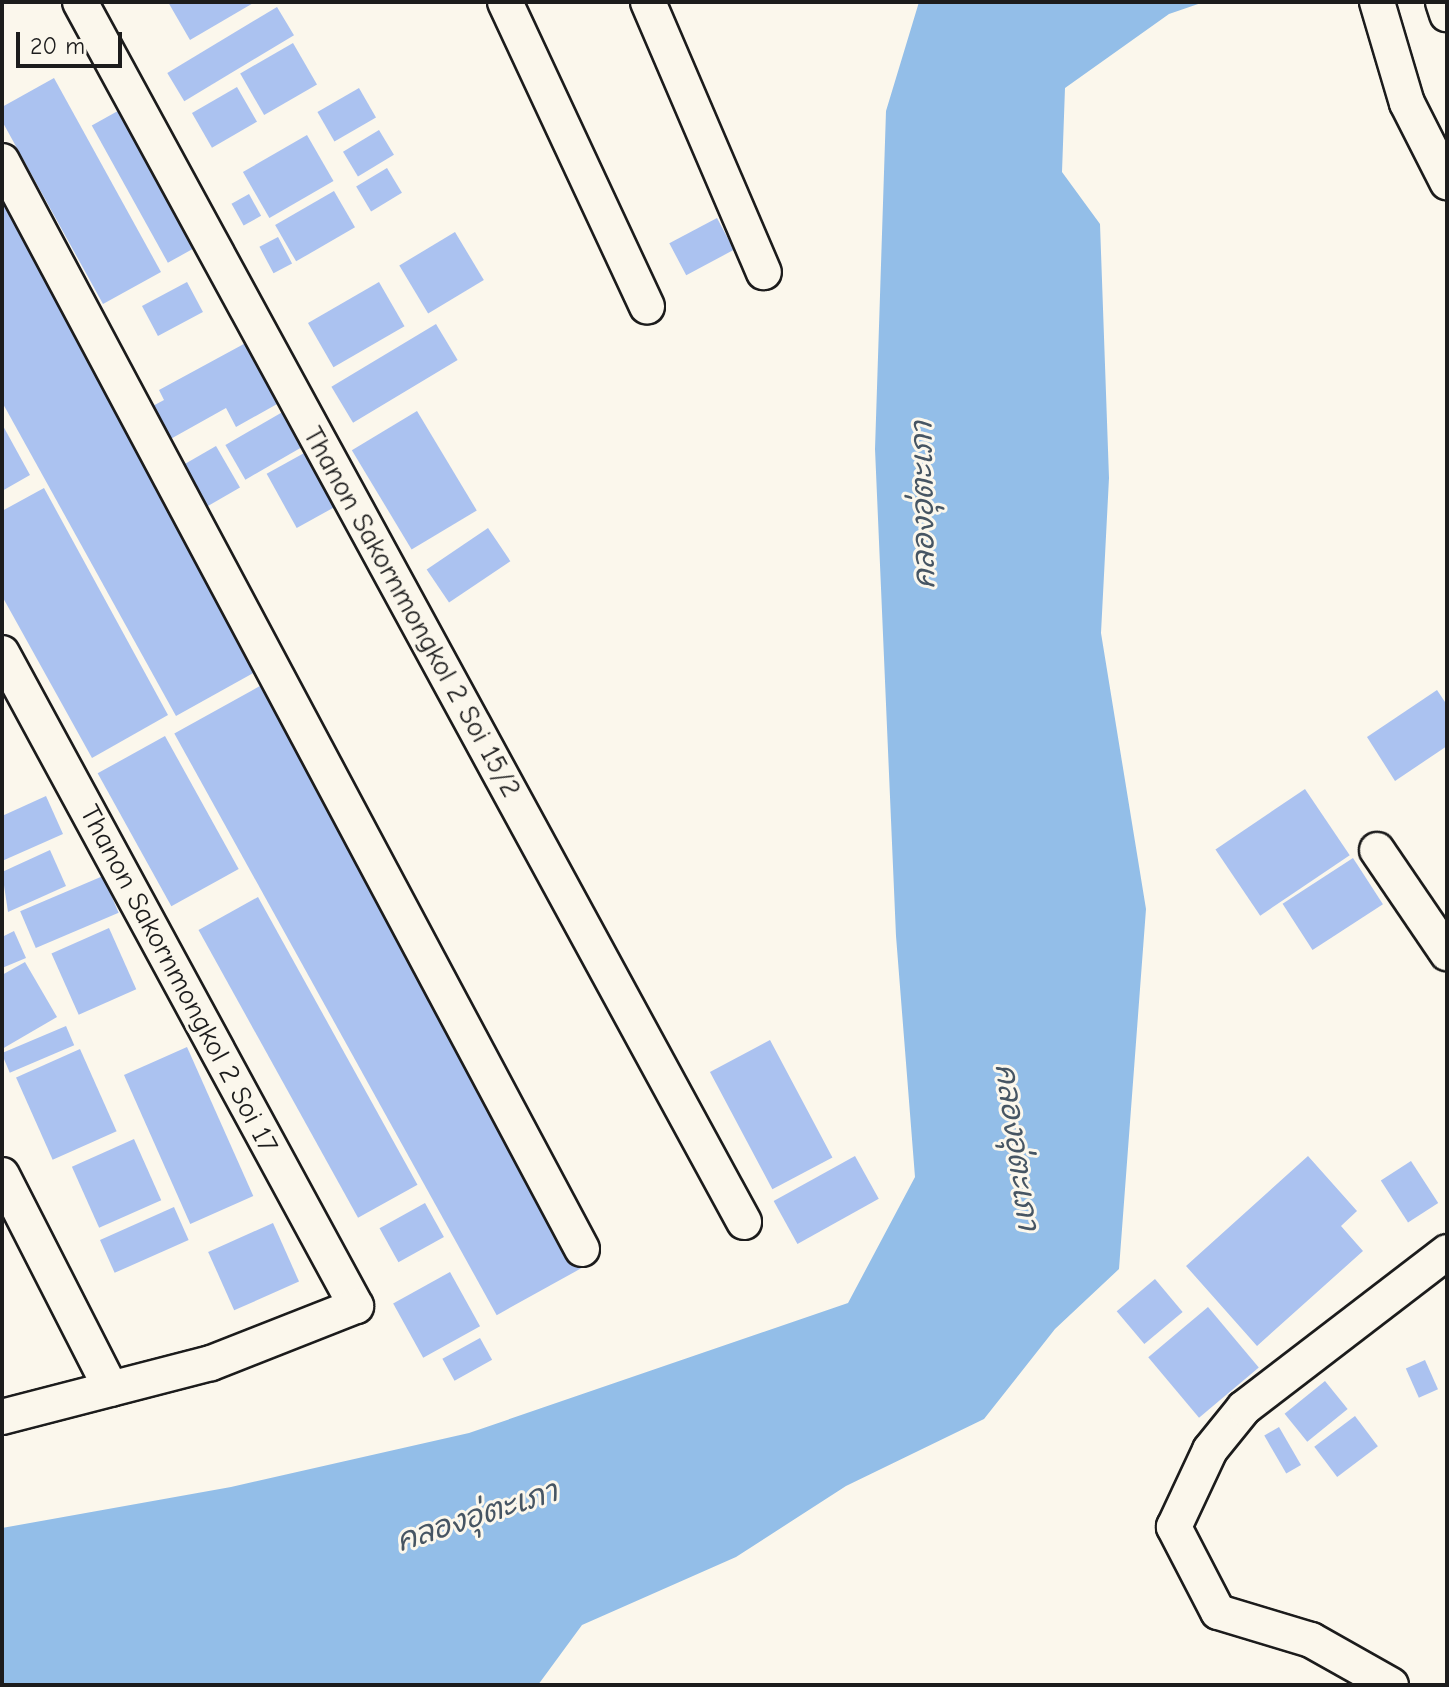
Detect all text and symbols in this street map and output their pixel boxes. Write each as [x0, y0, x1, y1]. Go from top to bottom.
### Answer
scale bar [20, 16, 126, 66]
text: 20 m [30, 32, 85, 60]
street label: Thanon Sakornmongkol 2 Soi 15/2 [296, 421, 528, 803]
water label: คลองอุ่ตะเภา [905, 421, 943, 589]
street label: Thanon Sakornmongkol 2 Soi 17 [73, 799, 285, 1159]
water label: คลองอุ่ตะเภา [987, 1062, 1045, 1232]
water label: คลองอุ่ตะเภา [392, 1474, 562, 1560]

